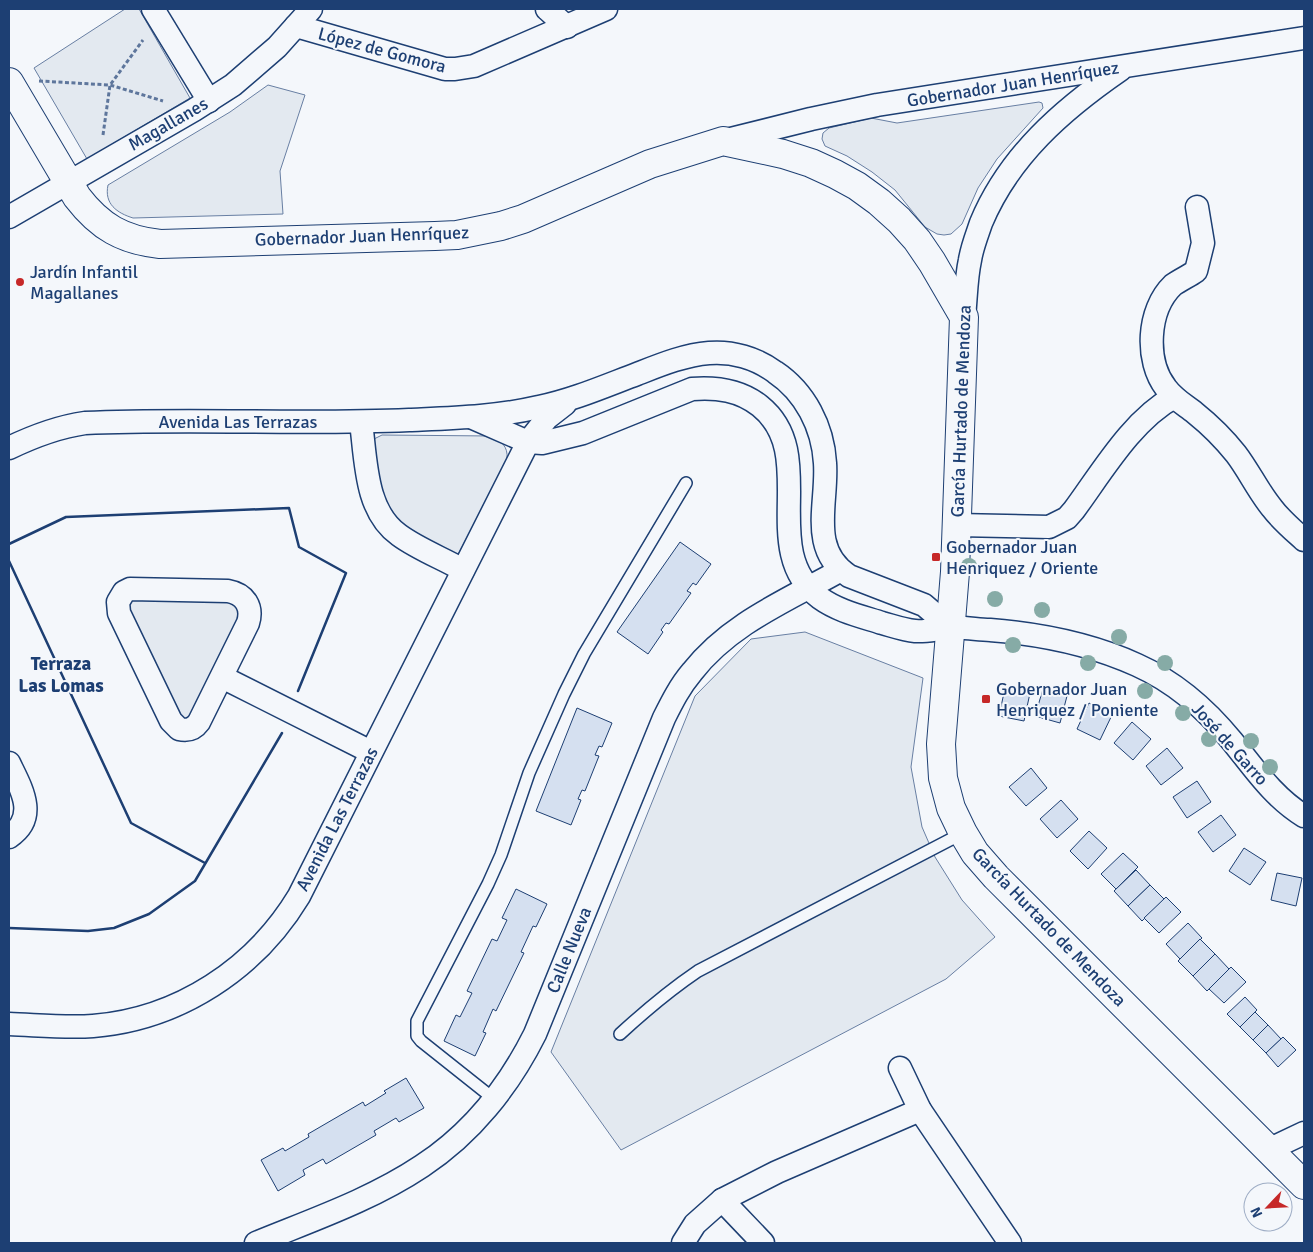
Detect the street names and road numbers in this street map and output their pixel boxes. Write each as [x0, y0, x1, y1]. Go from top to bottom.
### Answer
street label: López de Gomora [316, 22, 448, 78]
street label: Gobernador Juan Henríquez [905, 56, 1121, 112]
street label: Magallanes [124, 92, 212, 156]
street label: Gobernador Juan Henríquez [254, 221, 470, 251]
street label: García Hurtado de Mendoza [946, 304, 976, 518]
street label: Avenida Las Terrazas [159, 411, 318, 433]
street label: José de Garro [1187, 698, 1273, 790]
street label: Avenida Las Terrazas [291, 743, 383, 895]
street label: García Hurtado de Mendoza [967, 843, 1131, 1011]
street label: Calle Nueva [542, 904, 596, 996]

